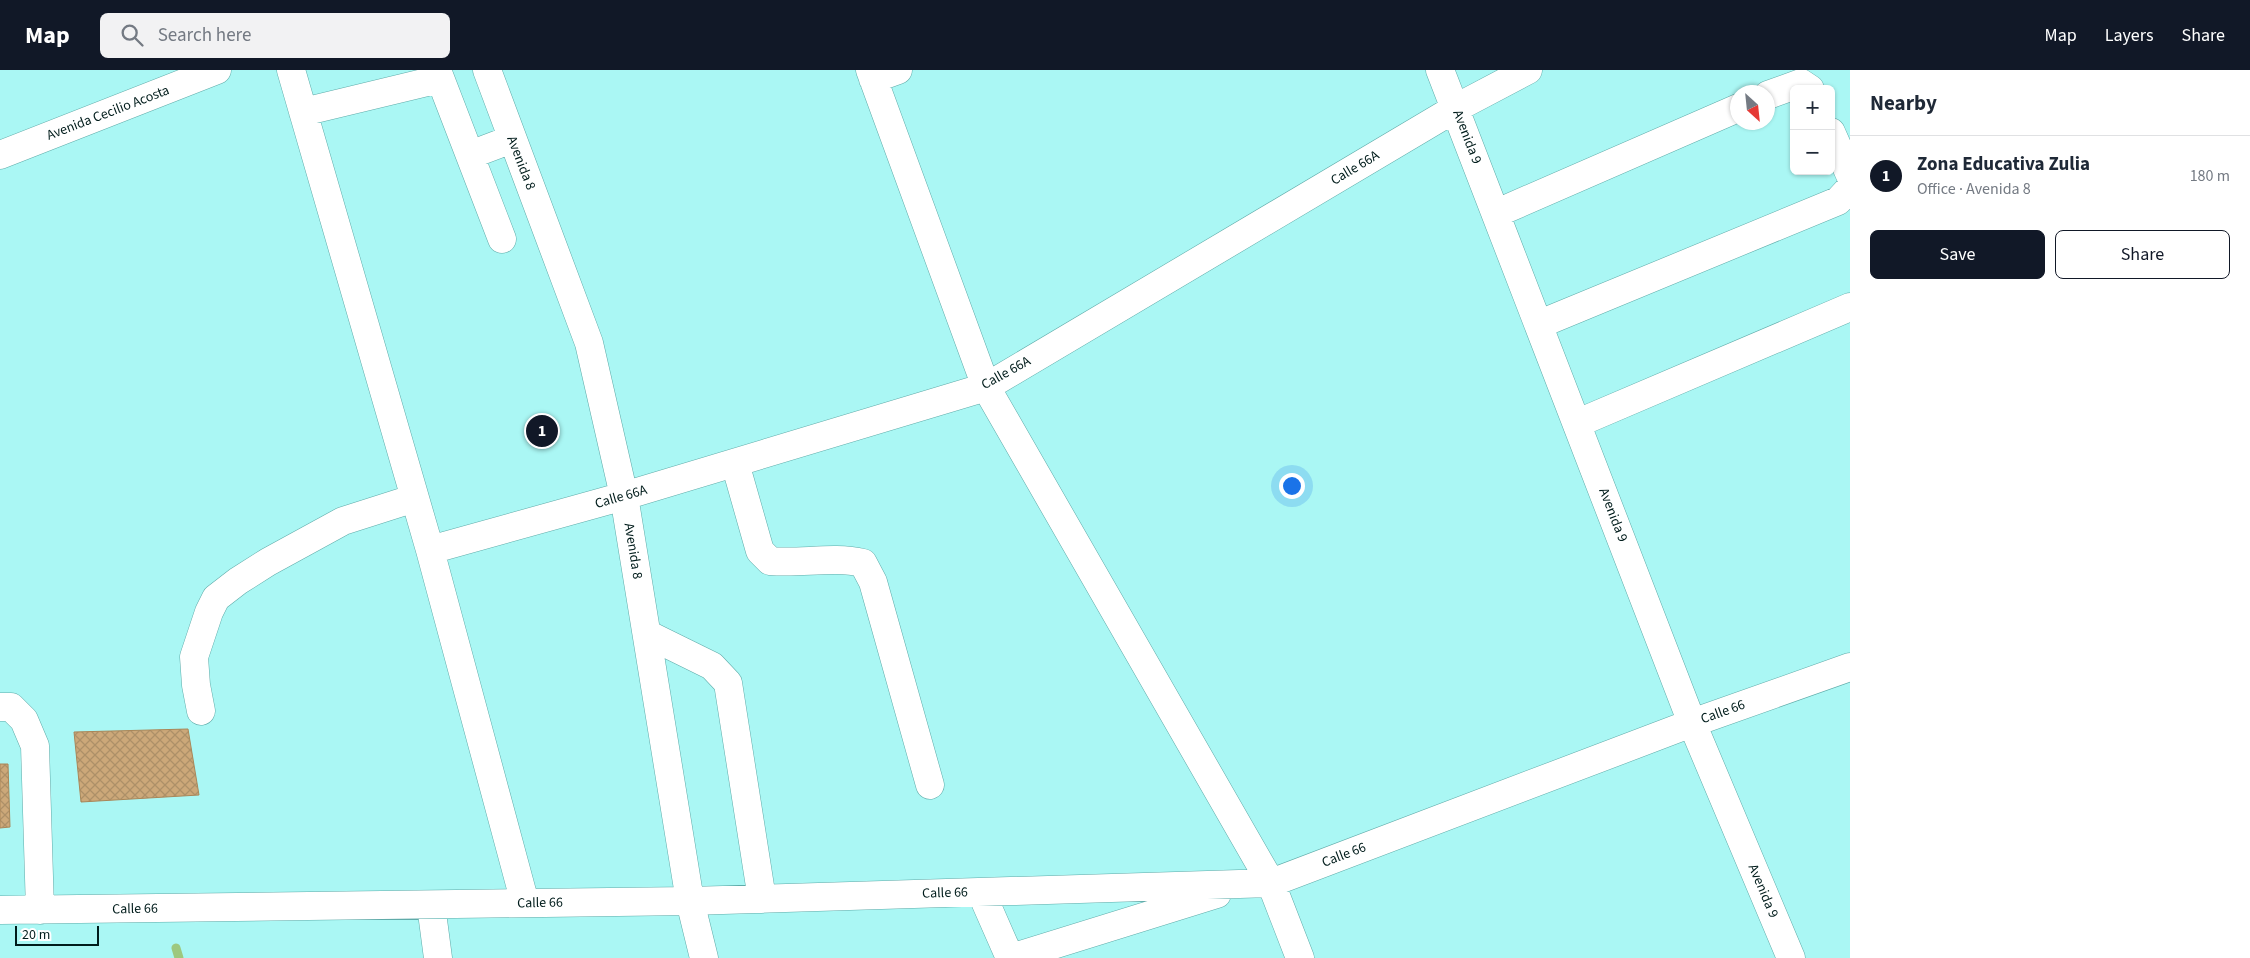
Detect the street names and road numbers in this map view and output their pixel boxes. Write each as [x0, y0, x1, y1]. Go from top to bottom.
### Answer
street label: Avenida Cecilio Acosta [44, 80, 172, 146]
street label: Avenida 9 [1448, 107, 1486, 167]
street label: Avenida 8 [502, 133, 540, 193]
street label: Calle 66A [1327, 145, 1383, 190]
street label: Calle 66A [978, 351, 1035, 395]
street label: Calle 66A [593, 480, 650, 514]
street label: Avenida 9 [1594, 485, 1632, 545]
street label: Avenida 8 [619, 521, 647, 581]
street label: Calle 66 [1698, 695, 1748, 729]
street label: Calle 66 [1319, 837, 1369, 873]
street label: Avenida 9 [1743, 861, 1783, 921]
street label: Calle 66 [922, 882, 968, 904]
street label: Calle 66 [517, 893, 563, 913]
street label: Calle 66 [112, 899, 158, 919]

